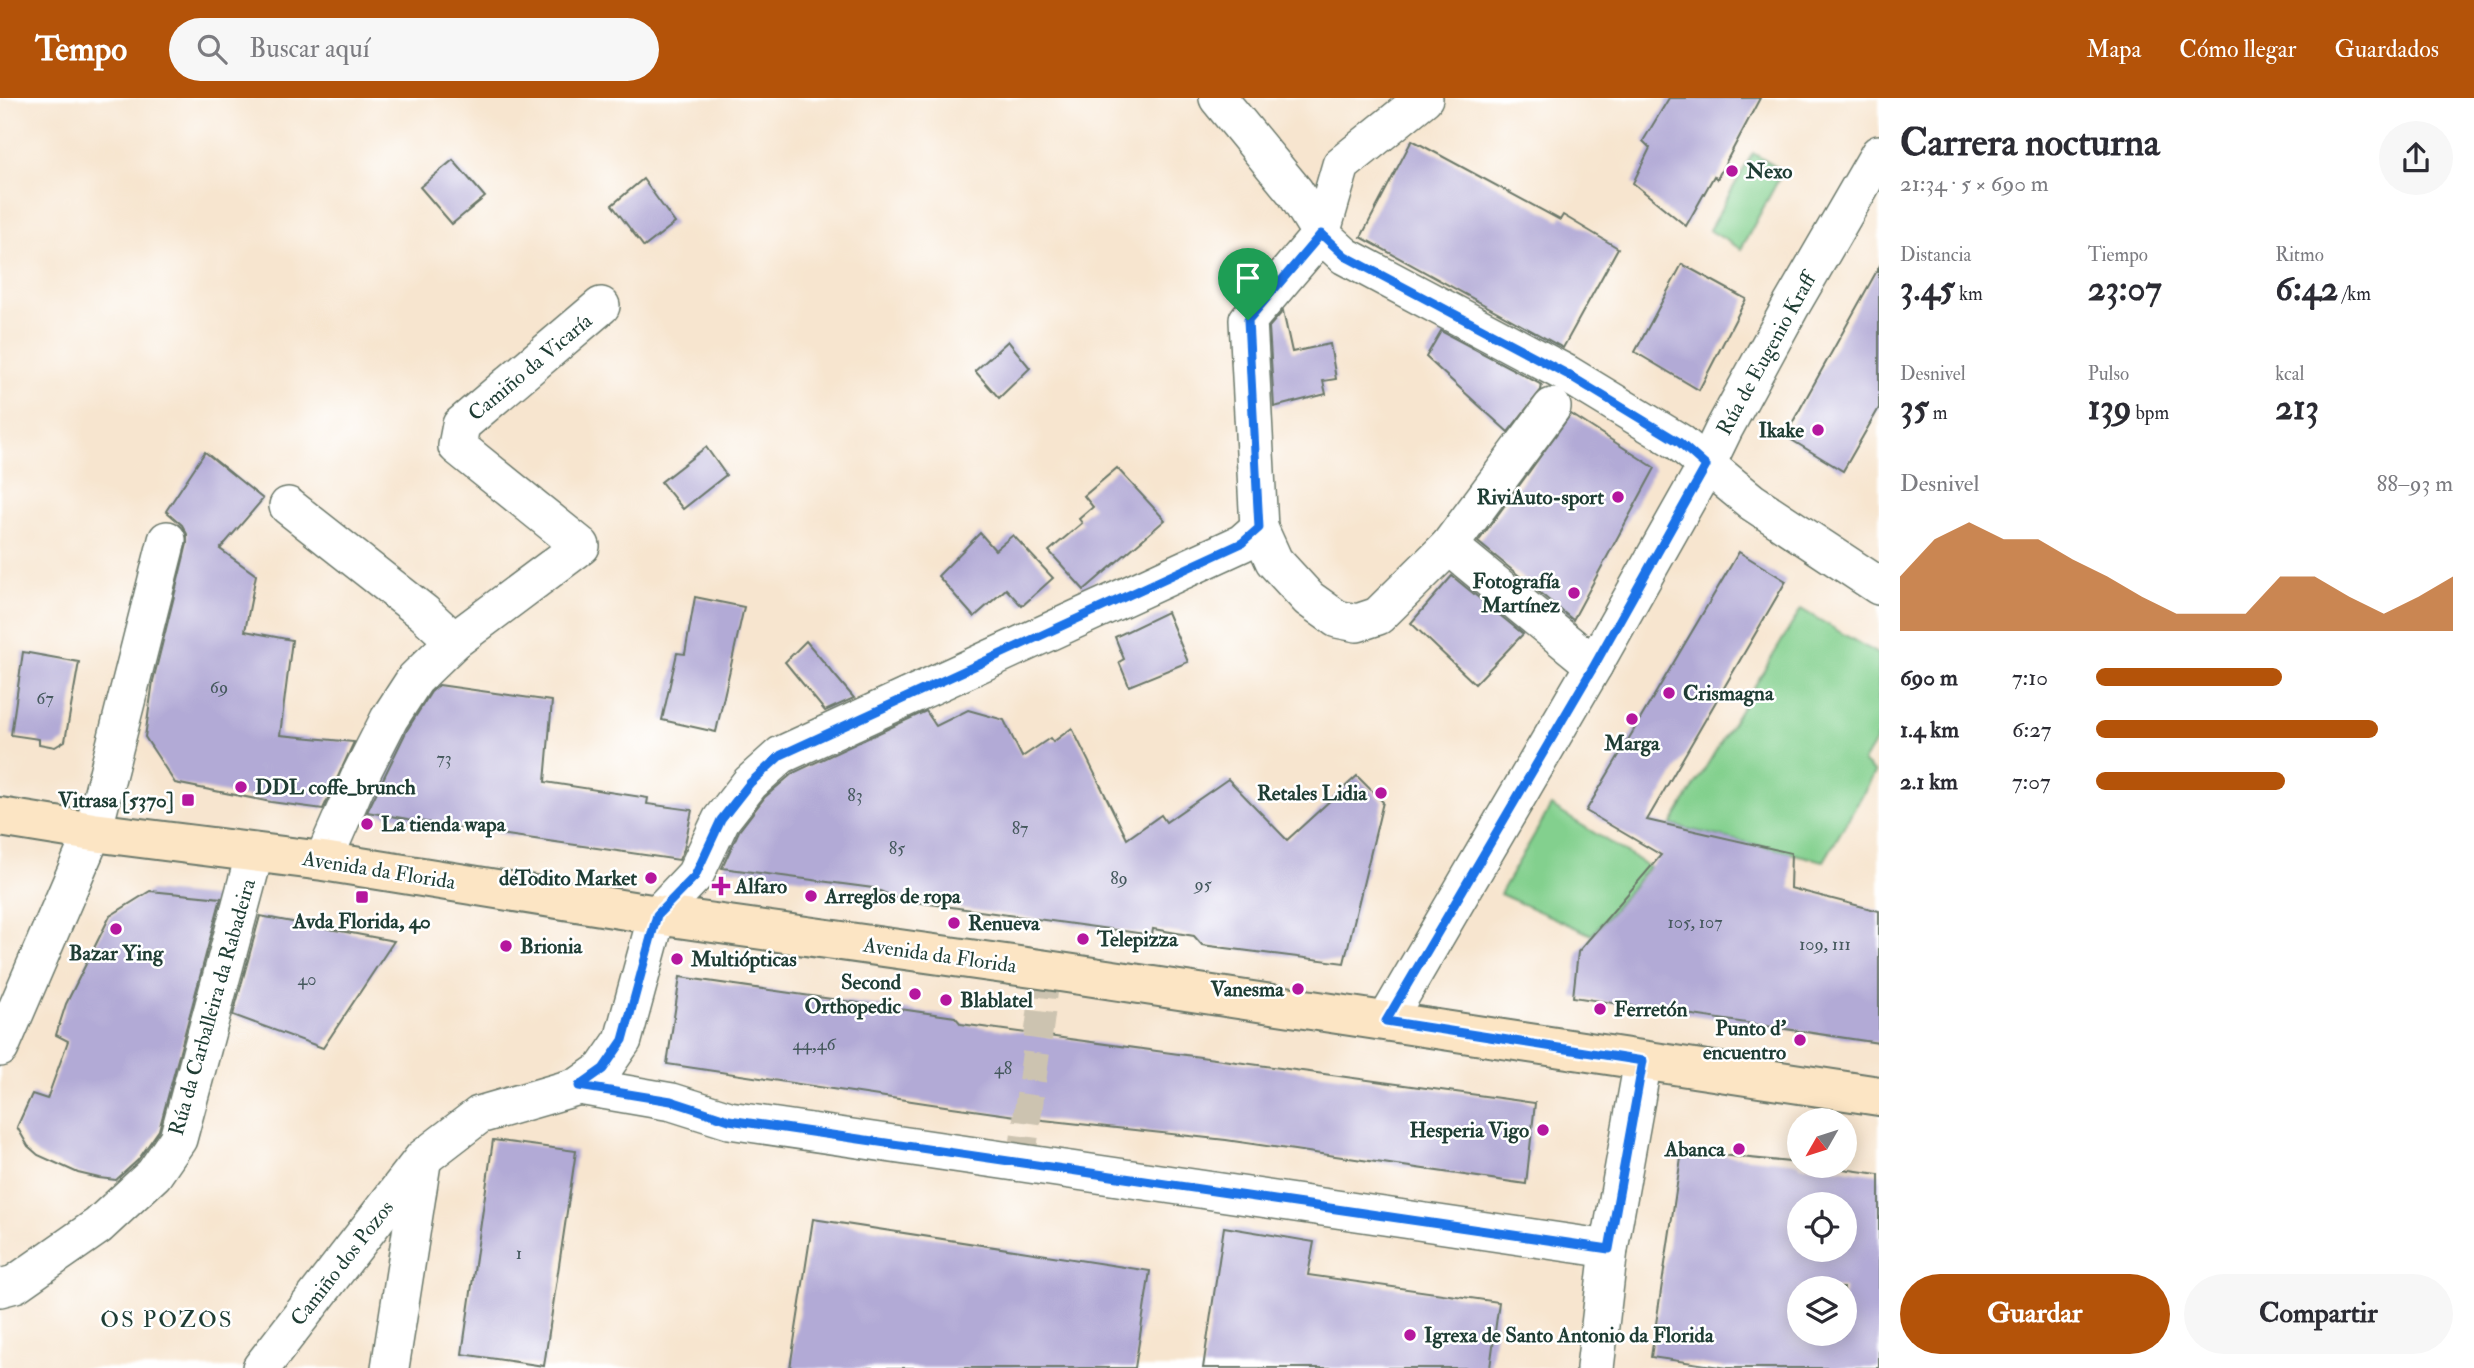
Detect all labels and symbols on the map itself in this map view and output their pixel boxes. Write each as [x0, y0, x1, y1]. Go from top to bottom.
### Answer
place label: Nexo [1745, 158, 1792, 185]
marker: Nexo [1724, 163, 1740, 179]
pin [1218, 248, 1278, 320]
street label: Rúa de Eugenio Kraff [1711, 265, 1824, 440]
street label: Camiño da Vicaría [463, 307, 598, 427]
place label: Ikake [1759, 417, 1804, 444]
marker: Ikake [1810, 422, 1826, 438]
place label: RiviAuto-sport [1476, 484, 1604, 511]
marker: RiviAuto-sport [1610, 489, 1626, 505]
place label: Fotografía Martínez [1473, 568, 1561, 619]
marker: Fotografía Martínez [1566, 585, 1582, 601]
house number: 69 [210, 676, 228, 699]
place label: Crismagna [1683, 680, 1775, 707]
marker: Crismagna [1661, 685, 1677, 701]
house number: 67 [36, 687, 54, 710]
marker: Marga [1624, 711, 1640, 727]
place label: Marga [1603, 730, 1661, 757]
house number: 73 [436, 747, 452, 770]
place label: DDL coffe_brunch [255, 774, 416, 801]
marker: DDL coffe_brunch [233, 779, 249, 795]
place label: Retales Lidia [1257, 780, 1368, 807]
house number: 83 [847, 784, 863, 807]
marker: Retales Lidia [1373, 785, 1389, 801]
place label: Vitrasa [5370] [57, 787, 174, 814]
marker: Vitrasa [5370] [180, 792, 196, 808]
place label: La tienda wapa [381, 811, 507, 838]
marker: La tienda wapa [359, 816, 375, 832]
house number: 87 [1012, 817, 1028, 840]
house number: 85 [889, 837, 905, 860]
street label: Avenida da Florida [300, 845, 458, 896]
place label: deTodito Market [499, 865, 637, 892]
house number: 89 [1110, 867, 1128, 890]
marker: deTodito Market [643, 870, 659, 886]
place label: Alfaro [734, 873, 787, 900]
house number: 95 [1192, 873, 1212, 896]
street label: Rúa da Carballeira da Rabadeira [163, 875, 262, 1139]
marker: Alfaro [713, 878, 729, 894]
place label: Arreglos de ropa [824, 883, 962, 910]
marker: Arreglos de ropa [803, 888, 819, 904]
marker: Avda Florida, 40 [354, 889, 370, 905]
place label: Avda Florida, 40 [292, 908, 431, 935]
place label: Renueva [968, 910, 1041, 937]
house number: 105, 107 [1667, 911, 1723, 934]
marker: Renueva [946, 915, 962, 931]
marker: Bazar Ying [108, 921, 124, 937]
place label: Telepizza [1096, 926, 1179, 953]
street label: Avenida da Florida [861, 931, 1019, 980]
marker: Telepizza [1075, 931, 1091, 947]
place label: Brionia [520, 933, 583, 960]
house number: 109, 111 [1799, 933, 1851, 956]
marker: Brionia [498, 938, 514, 954]
place label: Bazar Ying [69, 940, 164, 967]
place label: Multiópticas [690, 946, 797, 973]
marker: Multiópticas [669, 951, 685, 967]
house number: 40 [298, 968, 316, 991]
place label: Second Orthopedic [804, 969, 902, 1020]
place label: Vanesma [1210, 976, 1285, 1003]
marker: Vanesma [1290, 981, 1306, 997]
marker: Second Orthopedic [907, 986, 923, 1002]
place label: Blablatel [960, 987, 1033, 1014]
marker: Blablatel [938, 992, 954, 1008]
place label: Ferretón [1614, 996, 1688, 1023]
marker: Ferretón [1592, 1001, 1608, 1017]
place label: Punto d' encuentro [1703, 1015, 1787, 1066]
marker: Punto d' encuentro [1792, 1032, 1808, 1048]
house number: 44,46 [792, 1033, 837, 1056]
house number: 48 [994, 1057, 1012, 1080]
north arrow [1787, 1108, 1857, 1178]
place label: Hesperia Vigo [1409, 1117, 1529, 1144]
marker: Hesperia Vigo [1535, 1122, 1551, 1138]
place label: Abanca [1664, 1136, 1726, 1163]
marker: Abanca [1731, 1141, 1747, 1157]
street label: Camiño dos Pozos [285, 1195, 400, 1332]
house number: 1 [516, 1242, 522, 1265]
district label: OS POZOS [100, 1305, 234, 1334]
place label: Igrexa de Santo Antonio da Florida [1424, 1322, 1715, 1349]
marker: Igrexa de Santo Antonio da Florida [1402, 1327, 1418, 1343]

